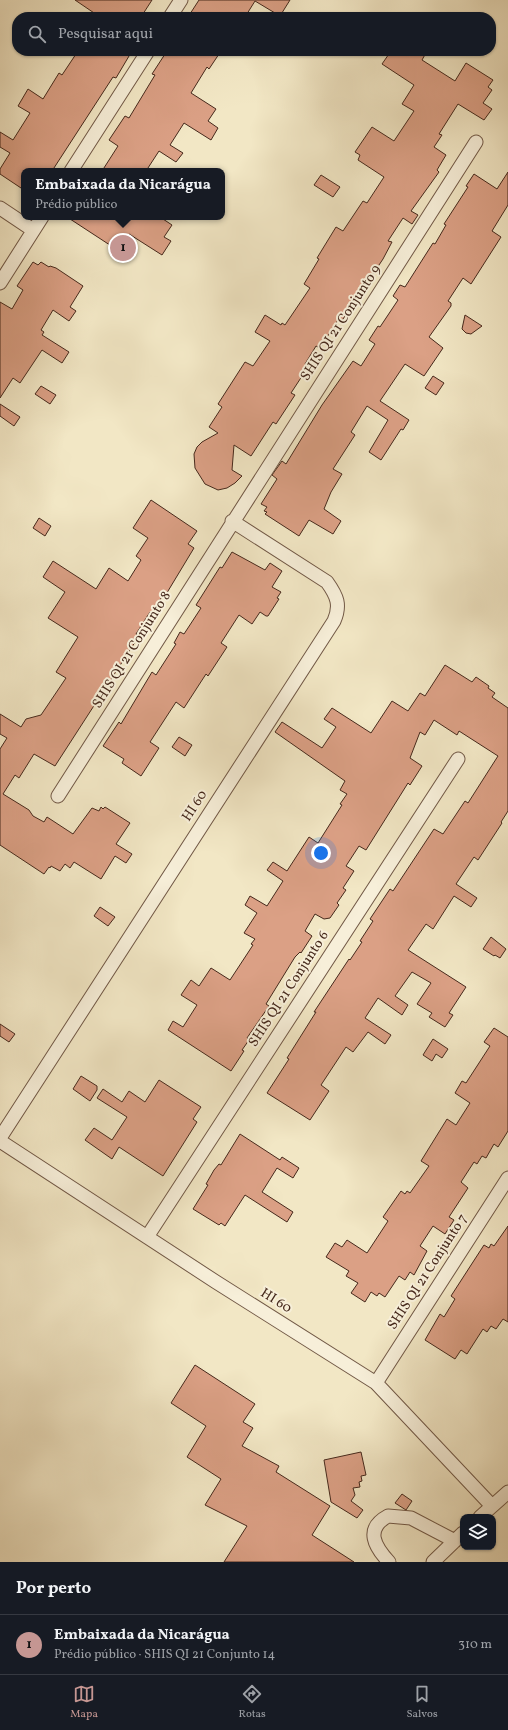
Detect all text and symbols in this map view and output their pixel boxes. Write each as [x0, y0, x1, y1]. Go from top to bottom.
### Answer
search box [12, 12, 496, 56]
icon: search [26, 23, 48, 45]
text: Pesquisar aqui [58, 24, 153, 45]
popup [21, 168, 225, 220]
text: Embaixada da Nicarágua [35, 175, 211, 196]
text: Prédio público [35, 196, 117, 214]
pin: 1 [110, 233, 136, 263]
street label: SHIS QI 21 Conjunto 9 [296, 261, 386, 385]
street label: SHIS QI 21 Conjunto 8 [88, 588, 176, 712]
street label: HI 60 [178, 787, 212, 825]
your location [311, 843, 331, 863]
street label: SHIS QI 21 Conjunto 6 [244, 927, 334, 1051]
street label: SHIS QI 21 Conjunto 7 [383, 1210, 473, 1334]
street label: HI 60 [257, 1284, 295, 1318]
map controls [460, 1514, 496, 1550]
button: layers [460, 1514, 496, 1550]
text: Por perto [16, 1577, 91, 1600]
text: Embaixada da Nicarágua [54, 1625, 230, 1646]
text: 1 [26, 1636, 32, 1654]
text: 310 m [458, 1636, 492, 1654]
text: Prédio público · SHIS QI 21 Conjunto 14 [54, 1646, 275, 1664]
tab: Mapa [70, 1683, 98, 1722]
tab: Rotas [239, 1683, 266, 1722]
tab: Salvos [407, 1683, 438, 1722]

